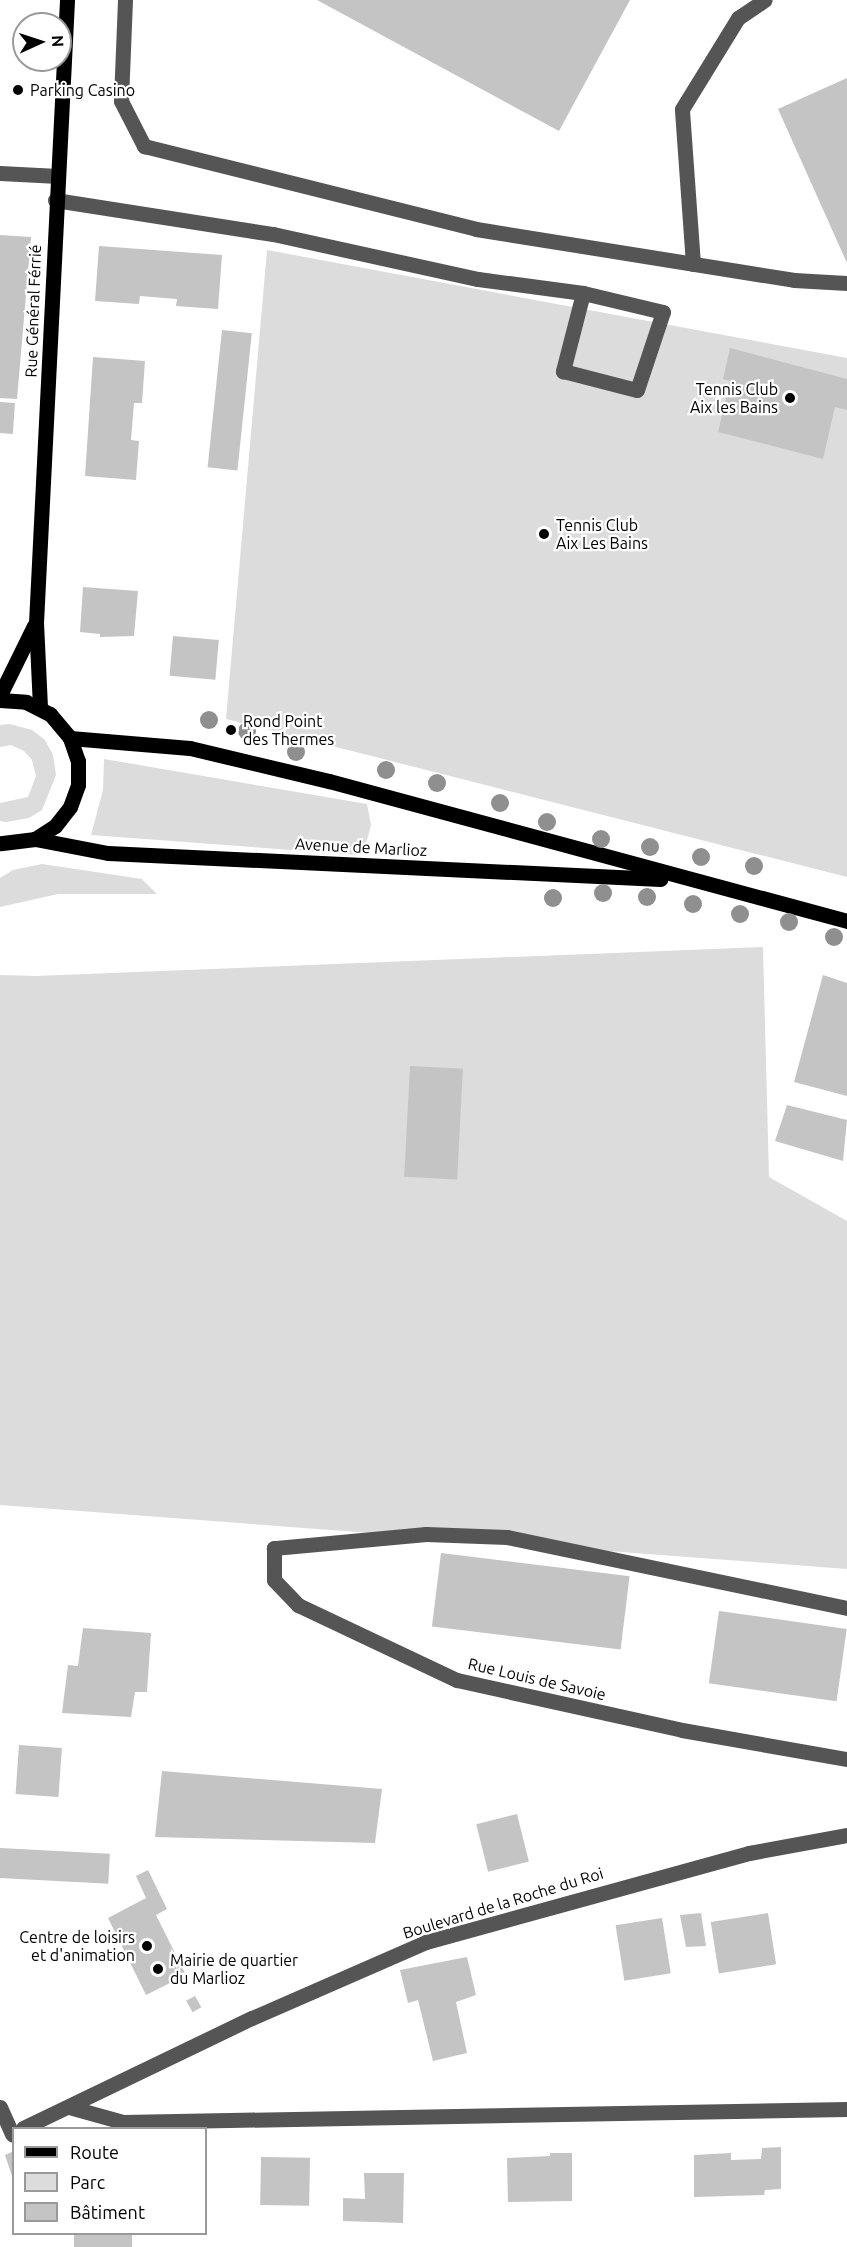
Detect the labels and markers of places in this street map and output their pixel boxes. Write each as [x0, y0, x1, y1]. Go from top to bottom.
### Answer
place label: Parking Casino [30, 80, 135, 100]
marker: Parking Casino [11, 83, 25, 97]
place label: Tennis Club Aix les Bains [690, 379, 778, 417]
marker: Tennis Club Aix les Bains [783, 391, 797, 405]
place label: Tennis Club Aix Les Bains [556, 515, 648, 553]
marker: Tennis Club Aix Les Bains [537, 527, 551, 541]
place label: Rond Point des Thermes [243, 711, 334, 749]
marker: Rond Point des Thermes [224, 723, 238, 737]
place label: Centre de loisirs et d'animation [19, 1927, 135, 1965]
marker: Centre de loisirs et d'animation [140, 1939, 154, 1953]
place label: Mairie de quartier du Marlioz [170, 1950, 298, 1988]
marker: Mairie de quartier du Marlioz [151, 1962, 165, 1976]

